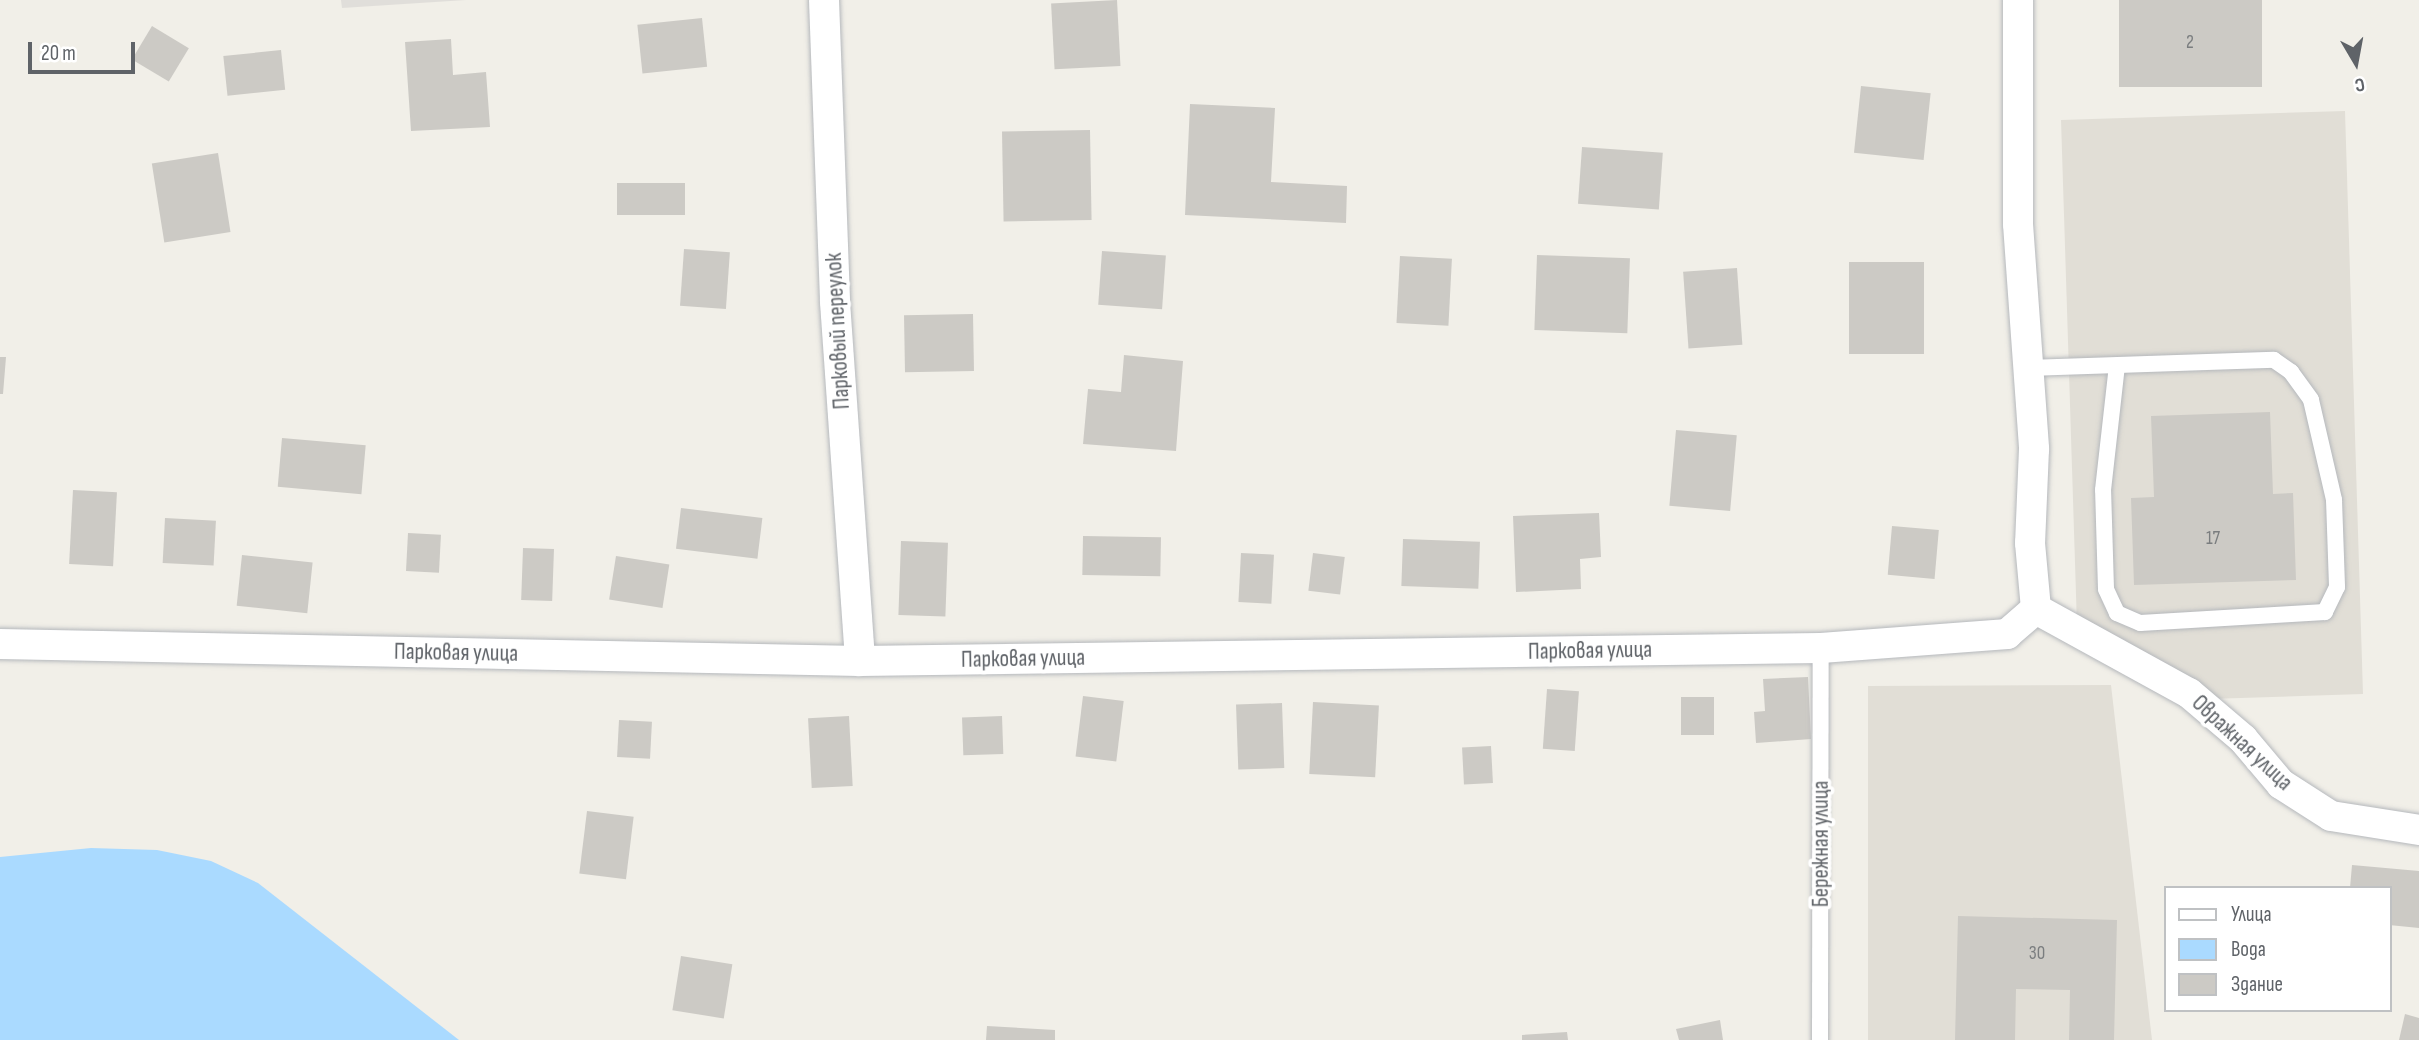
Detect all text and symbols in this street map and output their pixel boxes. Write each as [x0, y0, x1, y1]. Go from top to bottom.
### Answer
scale bar [32, 28, 138, 72]
north arrow [2321, 28, 2391, 98]
house number: 2 [2186, 32, 2194, 54]
text: 20 m [41, 41, 76, 66]
text: С [2353, 72, 2367, 96]
street label: Парковый переулок [820, 252, 856, 410]
house number: 17 [2206, 528, 2220, 550]
street label: Парковая улица [1528, 636, 1652, 666]
street label: Парковая улица [394, 638, 518, 668]
street label: Парковая улица [961, 644, 1085, 674]
street label: Овражная улица [2186, 689, 2298, 797]
street label: Бережная улица [1807, 781, 1835, 907]
legend [2164, 886, 2391, 1012]
text: Улица [2231, 902, 2272, 927]
text: Вода [2231, 937, 2266, 962]
house number: 30 [2029, 943, 2045, 965]
text: Здание [2231, 972, 2283, 997]

